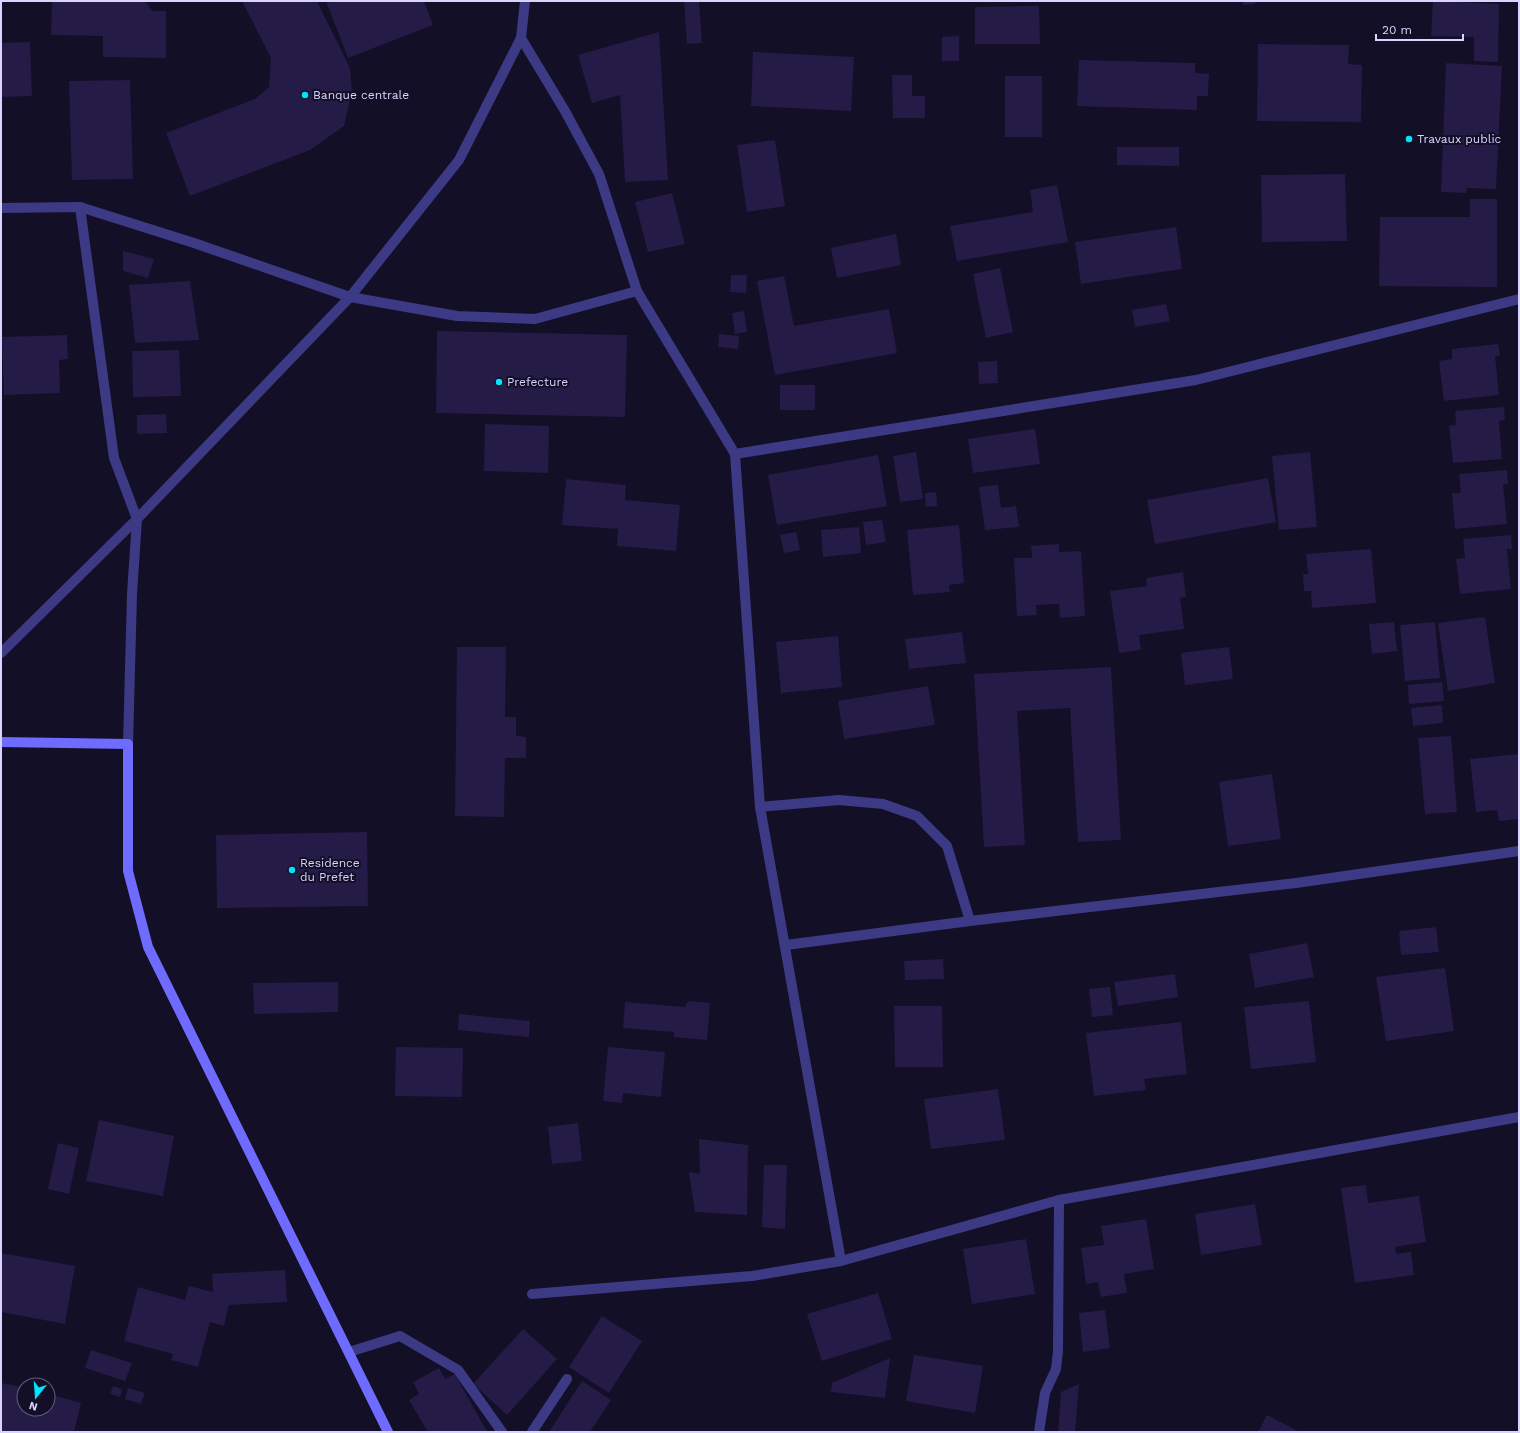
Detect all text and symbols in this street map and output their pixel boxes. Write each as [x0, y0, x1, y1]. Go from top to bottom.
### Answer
scale bar [1376, 16, 1463, 42]
text: 20 m [1382, 23, 1412, 37]
place label: Banque centrale [313, 88, 409, 102]
marker: Banque centrale [300, 90, 310, 100]
place label: Travaux public [1417, 132, 1502, 146]
marker: Travaux public [1404, 134, 1414, 144]
place label: Prefecture [507, 375, 568, 389]
marker: Prefecture [494, 377, 504, 387]
place label: Residence du Prefet [300, 856, 360, 884]
marker: Residence du Prefet [287, 865, 297, 875]
north arrow [16, 1377, 56, 1417]
text: N [27, 1399, 39, 1413]

